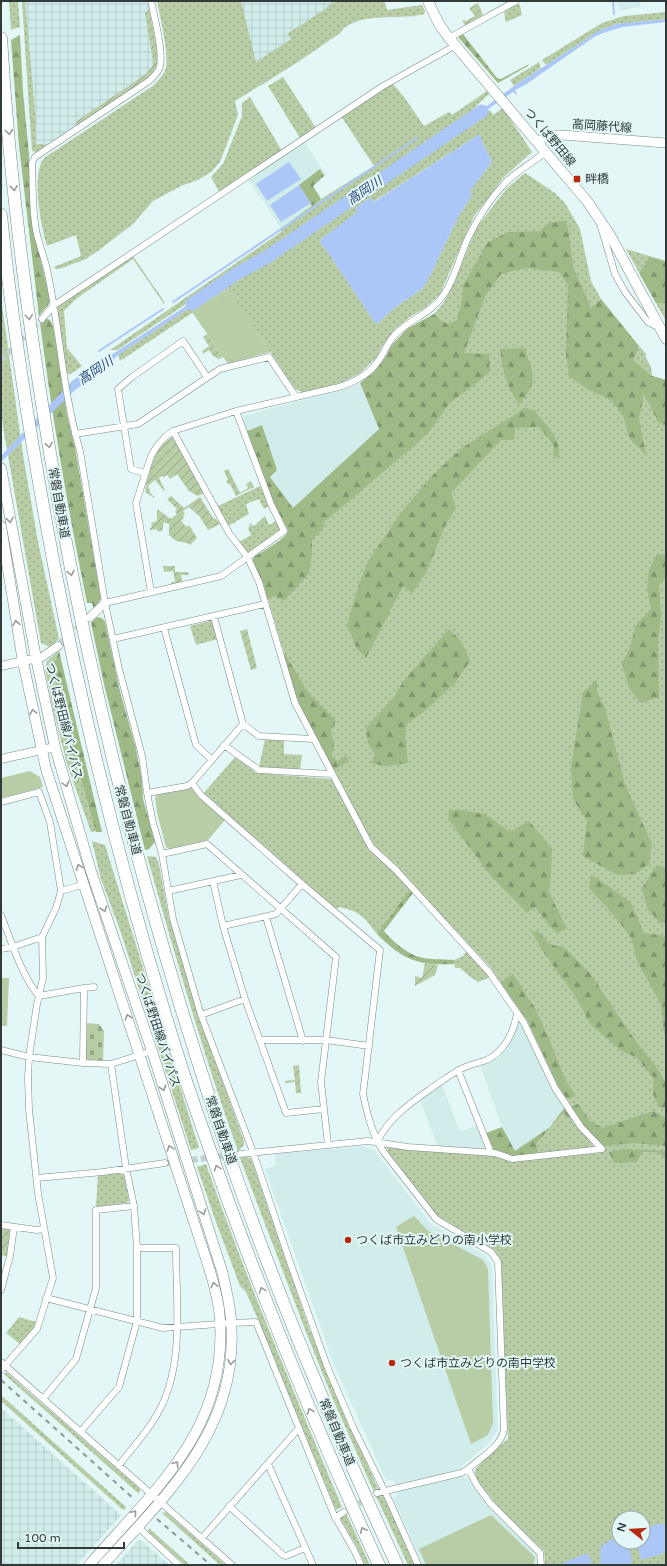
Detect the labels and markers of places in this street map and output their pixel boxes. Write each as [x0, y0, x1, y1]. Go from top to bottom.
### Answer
place label: 畔橋 [585, 172, 609, 186]
marker: 畔橋 [572, 174, 582, 184]
place label: つくば市立みどりの南小学校 [356, 1233, 512, 1247]
marker: つくば市立みどりの南小学校 [343, 1235, 353, 1245]
place label: つくば市立みどりの南中学校 [400, 1356, 556, 1370]
marker: つくば市立みどりの南中学校 [387, 1358, 397, 1368]

